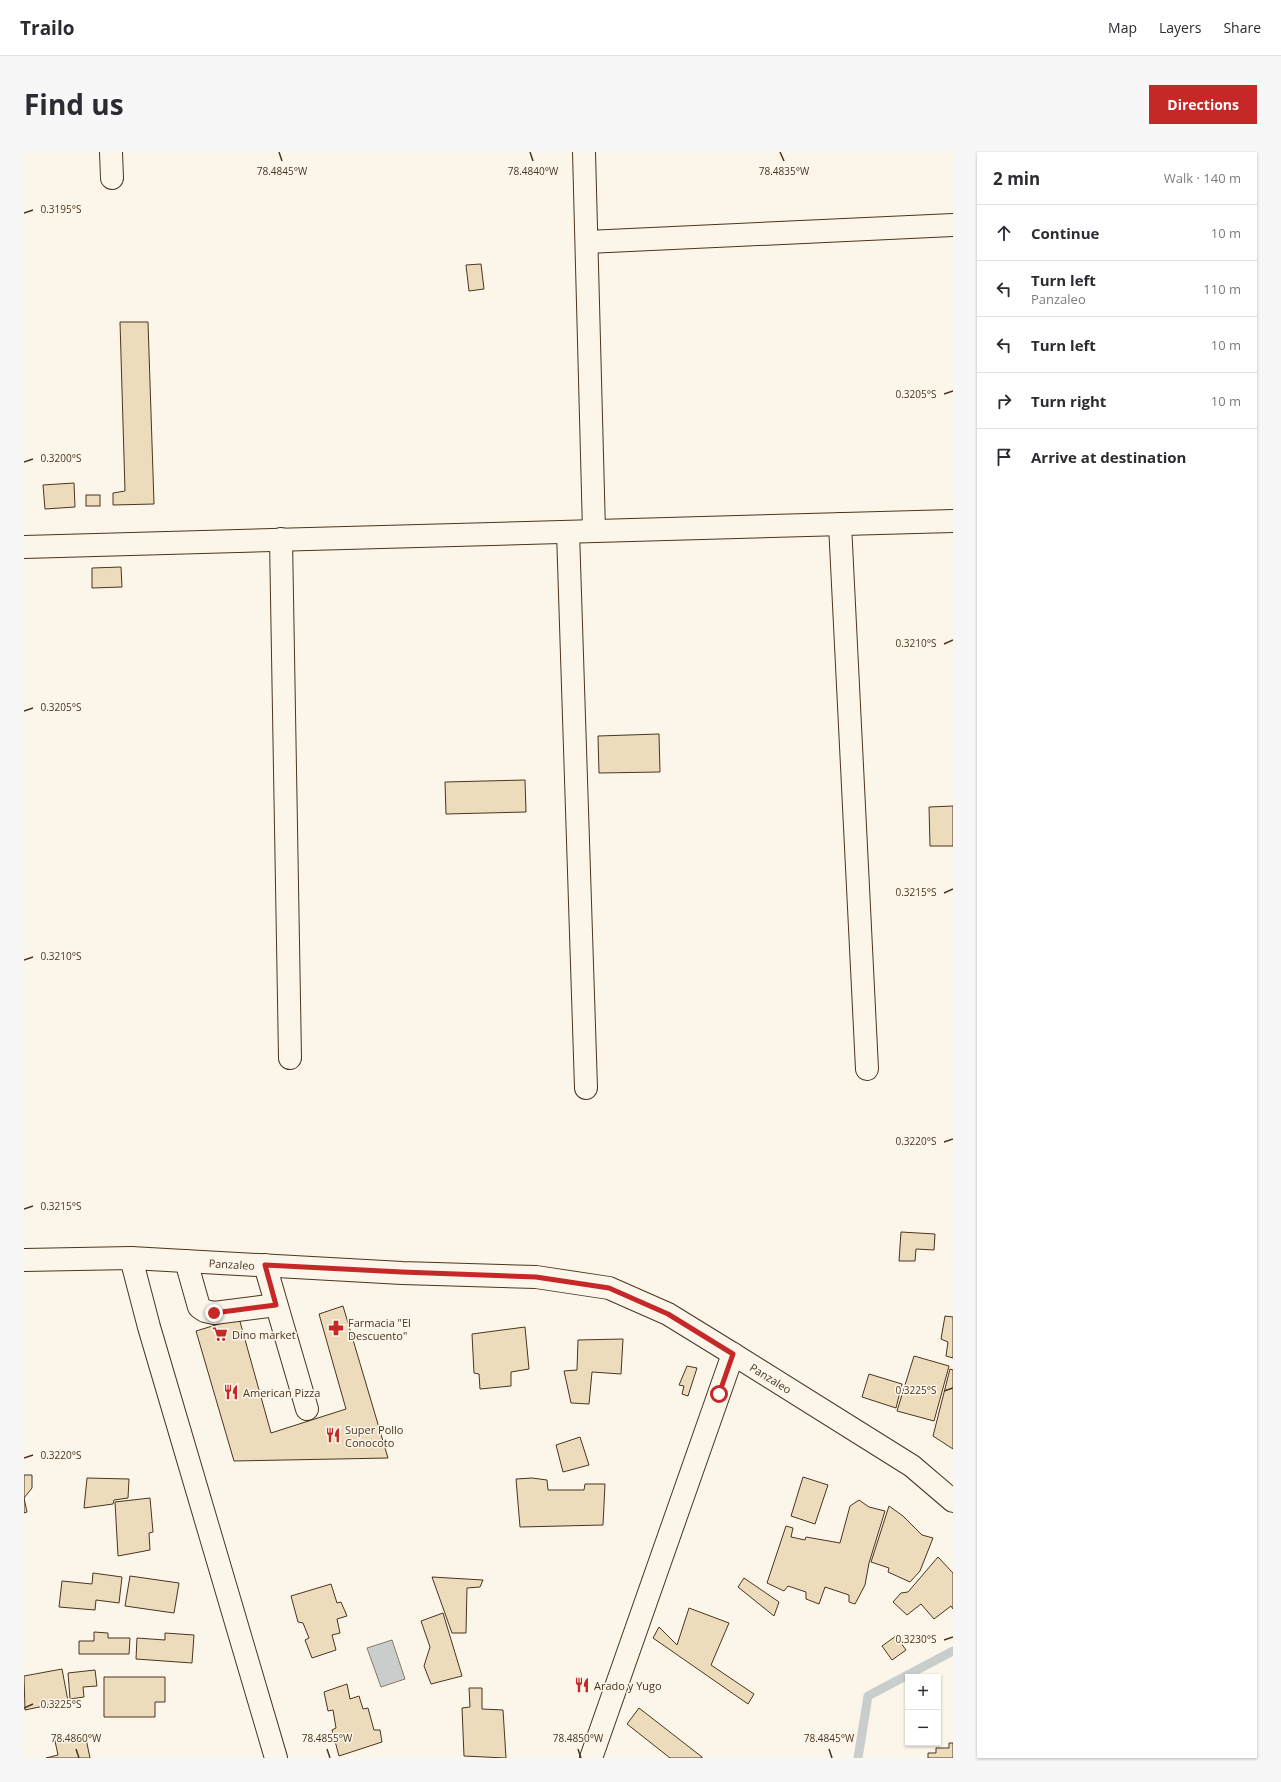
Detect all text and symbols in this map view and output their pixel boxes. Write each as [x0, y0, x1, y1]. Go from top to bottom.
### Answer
text: Trailo [20, 15, 74, 41]
text: Map [1108, 18, 1137, 37]
text: Layers [1159, 18, 1201, 37]
text: Share [1223, 18, 1261, 37]
text: Find us [24, 85, 124, 123]
button: Directions [1149, 85, 1257, 124]
text: 78.4845°W [257, 164, 308, 178]
text: 78.4840°W [508, 164, 559, 178]
text: 78.4835°W [759, 164, 810, 178]
text: 2 min [993, 167, 1040, 190]
text: Walk · 140 m [1164, 169, 1241, 187]
text: 0.3195°S [41, 202, 81, 216]
icon: ahead [993, 222, 1015, 244]
text: Continue [1031, 223, 1099, 243]
text: 10 m [1211, 224, 1241, 242]
text: Turn left [1031, 270, 1096, 290]
icon: left [993, 278, 1015, 300]
text: 110 m [1203, 280, 1241, 298]
text: Panzaleo [1031, 290, 1086, 308]
icon: left [993, 334, 1015, 356]
text: Turn left [1031, 335, 1096, 355]
text: 10 m [1211, 336, 1241, 354]
text: 0.3205°S [896, 387, 936, 401]
icon: right [993, 390, 1015, 412]
text: Turn right [1031, 391, 1106, 411]
text: 10 m [1211, 392, 1241, 410]
icon: arrive [993, 446, 1015, 468]
text: Arrive at destination [1031, 447, 1186, 467]
text: 0.3200°S [41, 451, 81, 465]
text: 0.3210°S [896, 636, 936, 650]
text: 0.3205°S [41, 700, 81, 714]
text: 0.3215°S [896, 885, 936, 899]
text: 0.3210°S [41, 949, 81, 963]
text: 0.3220°S [896, 1134, 936, 1148]
text: 0.3215°S [41, 1199, 81, 1213]
street label: Panzaleo [208, 1255, 256, 1272]
route end [205, 1304, 223, 1322]
place label: Farmacia "El Descuento" [348, 1315, 411, 1343]
pharmacy icon: Farmacia "El Descuento" [327, 1319, 345, 1337]
supermarket icon: Dino market [211, 1325, 229, 1343]
place label: Dino market [232, 1327, 296, 1342]
street label: Panzaleo [747, 1359, 795, 1397]
restaurant icon: American Pizza [222, 1383, 240, 1401]
text: 0.3225°S [896, 1383, 936, 1397]
place label: American Pizza [243, 1385, 320, 1400]
route start [710, 1385, 728, 1403]
place label: Super Pollo Conocoto [345, 1422, 404, 1450]
restaurant icon: Super Pollo Conocoto [324, 1426, 342, 1444]
text: 0.3220°S [41, 1448, 81, 1462]
text: 0.3230°S [896, 1632, 936, 1646]
map controls [905, 1674, 941, 1746]
button: + [905, 1674, 941, 1710]
restaurant icon: Arado y Yugo [573, 1676, 591, 1694]
place label: Arado y Yugo [594, 1678, 662, 1693]
text: 0.3225°S [41, 1697, 81, 1711]
button: − [905, 1710, 941, 1746]
text: 78.4860°W [51, 1731, 102, 1745]
text: 78.4855°W [302, 1731, 353, 1745]
text: 78.4850°W [553, 1731, 604, 1745]
text: 78.4845°W [804, 1731, 855, 1745]

